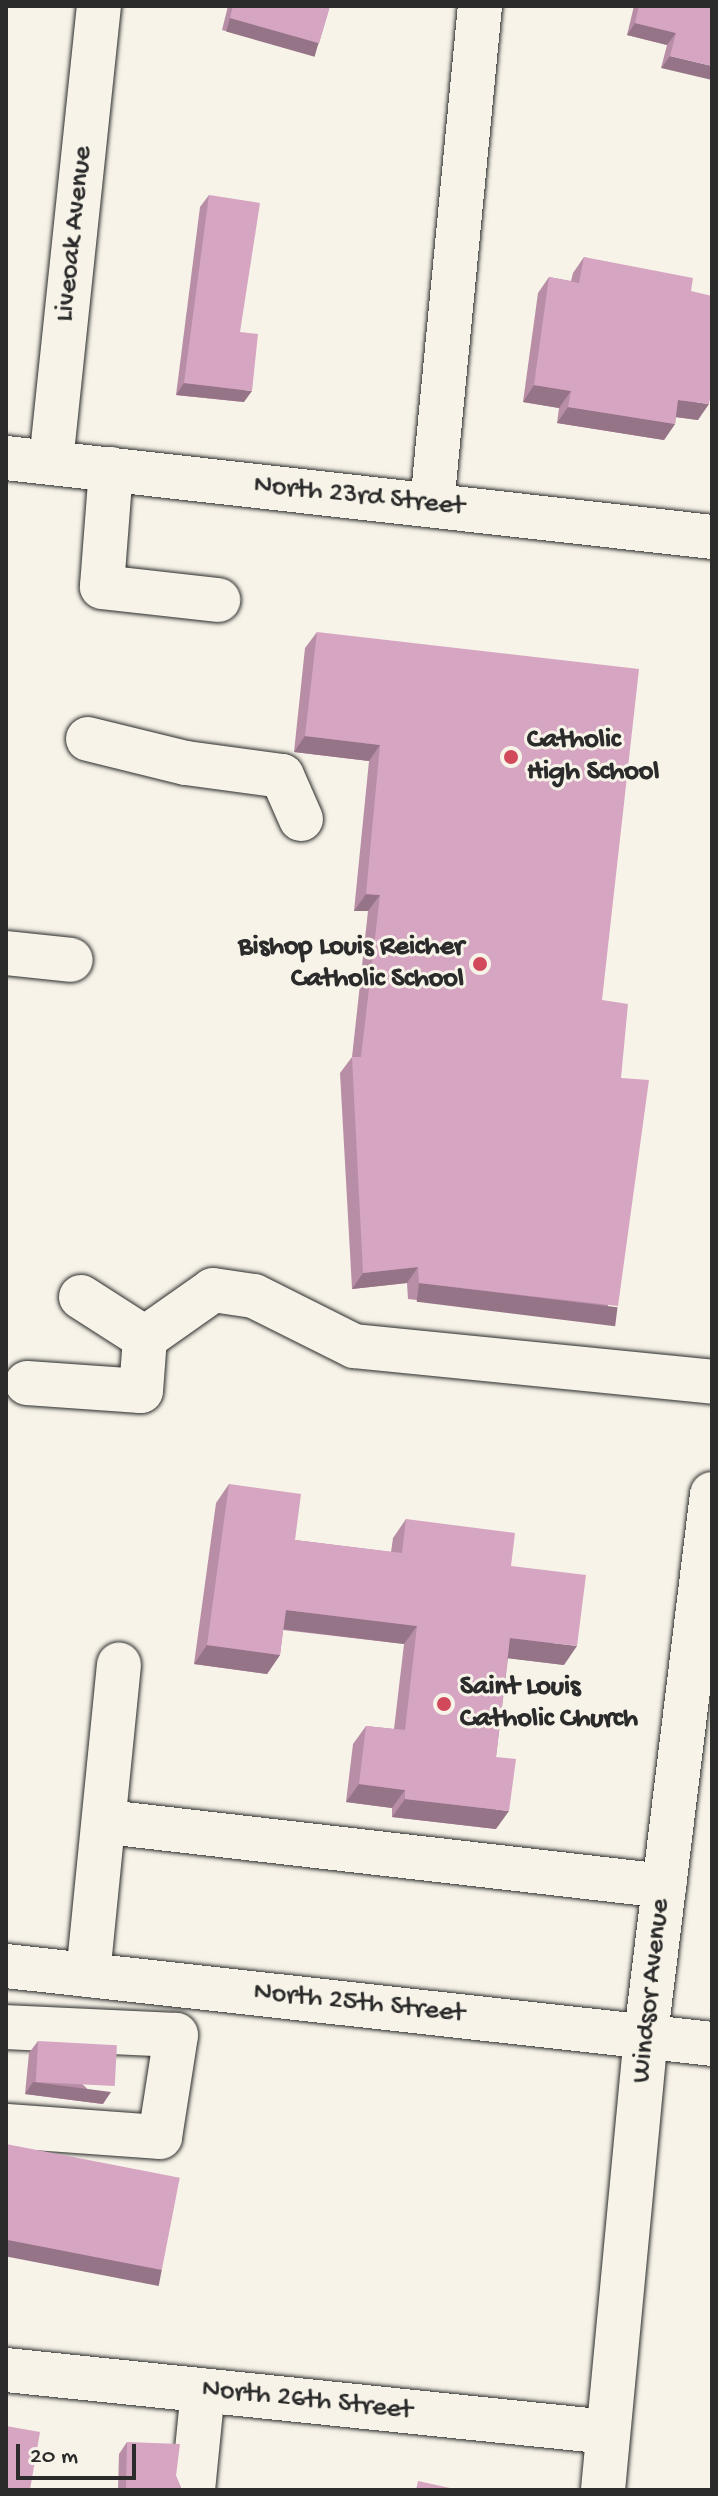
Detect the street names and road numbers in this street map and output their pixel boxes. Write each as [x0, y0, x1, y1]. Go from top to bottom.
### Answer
street label: Liveoak Avenue [49, 144, 101, 324]
street label: North 23rd Street [252, 469, 466, 525]
street label: Windsor Avenue [626, 1897, 678, 2085]
street label: North 25th Street [252, 1976, 466, 2032]
street label: North 26th Street [200, 2373, 414, 2429]

